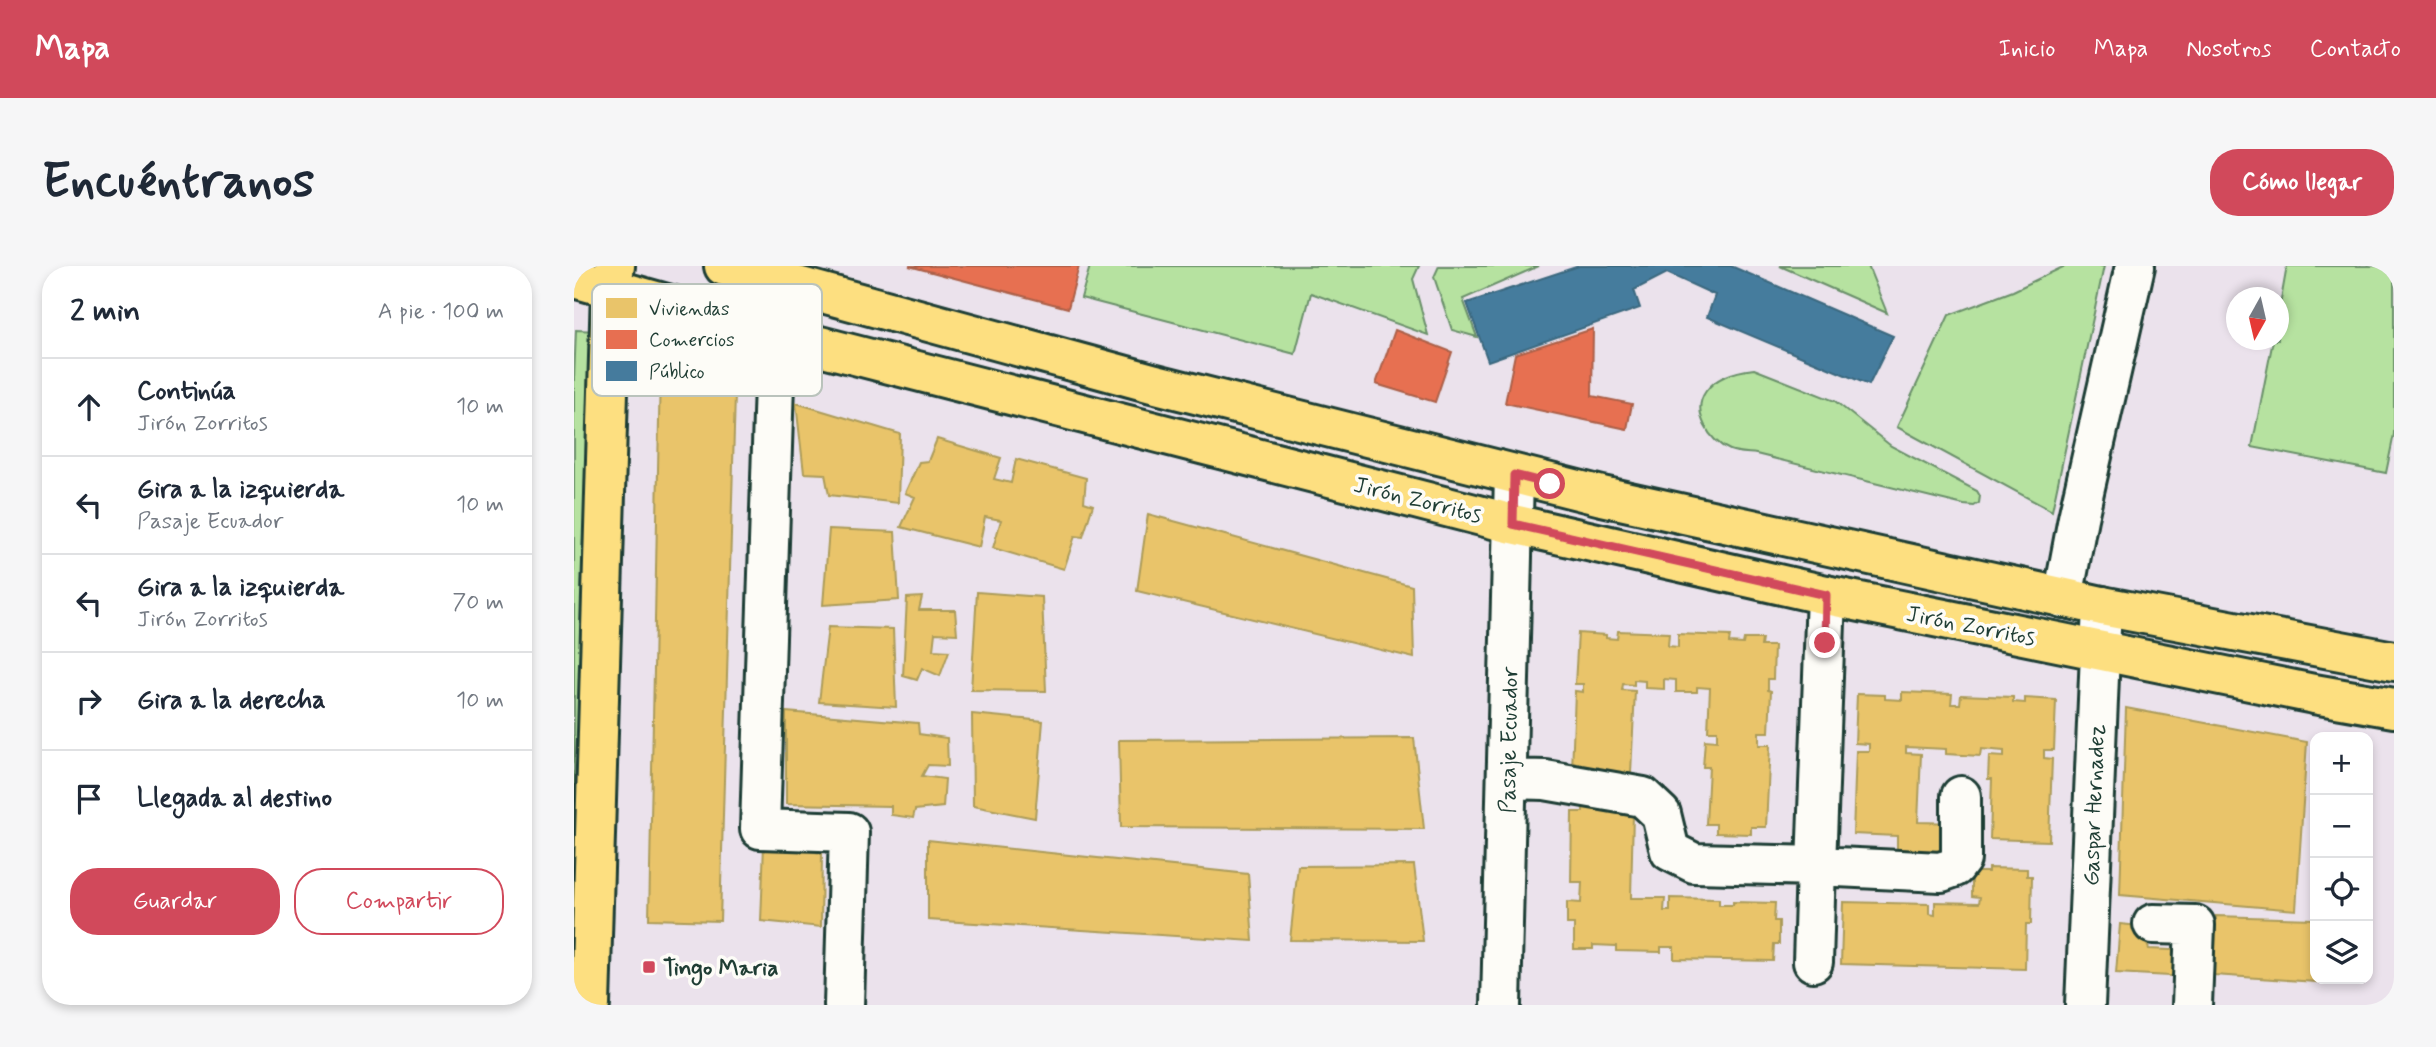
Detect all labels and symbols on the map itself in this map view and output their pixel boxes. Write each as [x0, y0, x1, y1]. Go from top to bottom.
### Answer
legend [592, 284, 822, 396]
north arrow [2226, 287, 2289, 350]
text: Viviendas [649, 297, 729, 322]
text: Comercios [649, 328, 735, 353]
text: Público [649, 360, 705, 385]
route start [1534, 468, 1565, 499]
street label: Jirón Zorritos [1350, 471, 1485, 531]
street label: Jirón Zorritos [1904, 600, 2038, 654]
route end [1809, 627, 1840, 658]
street label: Pasaje Ecuador [1494, 666, 1526, 814]
street label: Gaspar Hernadez [2077, 724, 2113, 887]
place label: Tingo Maria [663, 954, 778, 986]
marker: Tingo Maria [641, 959, 657, 975]

